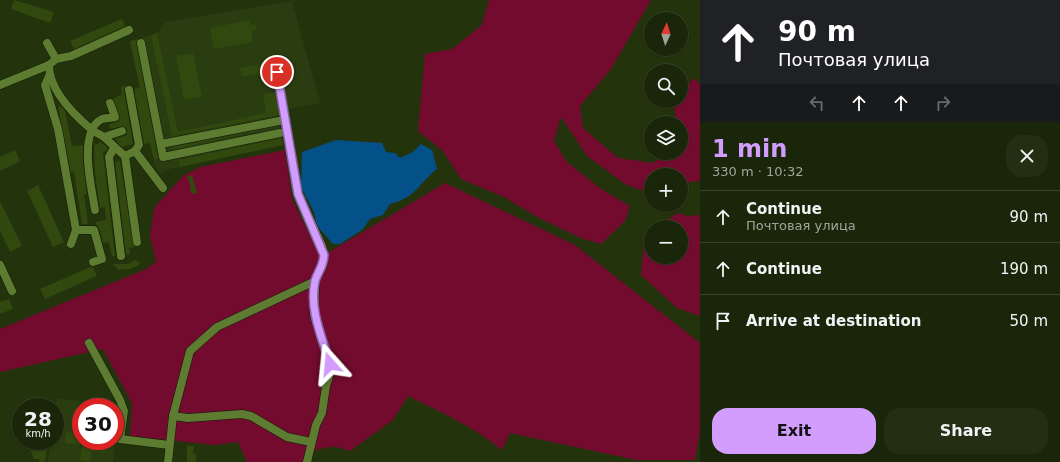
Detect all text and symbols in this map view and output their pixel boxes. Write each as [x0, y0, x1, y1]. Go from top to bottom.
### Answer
north arrow [644, 12, 688, 56]
map controls [644, 12, 688, 264]
text: 90 m [778, 15, 856, 48]
icon: ahead [712, 16, 764, 68]
text: Почтовая улица [778, 49, 930, 70]
pin [260, 55, 294, 89]
icon: arrive [266, 61, 288, 83]
button: search [644, 64, 688, 108]
icon: left [806, 92, 828, 114]
icon: ahead [848, 92, 870, 114]
icon: ahead [890, 92, 912, 114]
icon: right [932, 92, 954, 114]
button: layers [644, 116, 688, 160]
text: 1 min [712, 135, 787, 163]
button: close [1006, 135, 1048, 177]
text: 330 m · 10:32 [712, 164, 803, 179]
button: + [644, 168, 688, 212]
text: Continue [746, 200, 822, 218]
icon: ahead [712, 206, 734, 228]
text: 90 m [1010, 208, 1048, 226]
text: Почтовая улица [746, 218, 856, 233]
button: − [644, 220, 688, 264]
icon: ahead [712, 258, 734, 280]
text: Continue [746, 260, 822, 278]
text: 190 m [1000, 260, 1048, 278]
icon: arrive [712, 310, 734, 332]
text: Arrive at destination [746, 312, 921, 330]
text: 50 m [1010, 312, 1048, 330]
position arrow [309, 343, 351, 385]
speed limit sign: 30 [72, 398, 124, 450]
text: 28 [24, 407, 52, 431]
button: Exit [712, 408, 876, 454]
button: Share [884, 408, 1048, 454]
text: km/h [25, 428, 51, 439]

